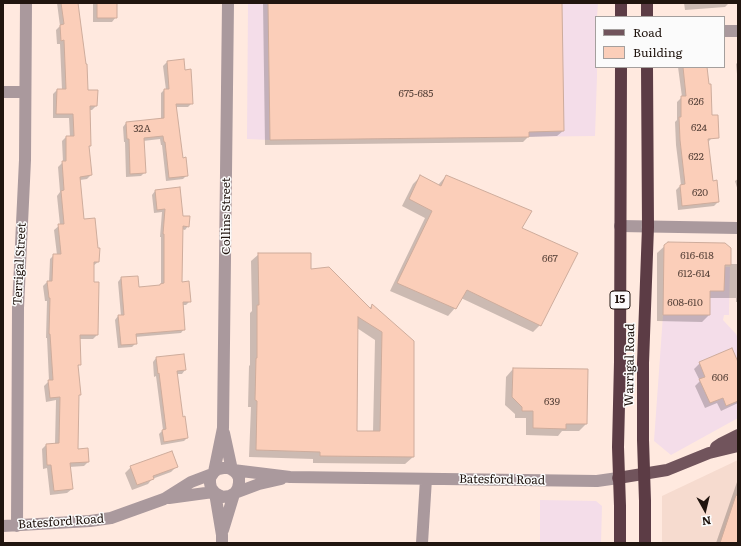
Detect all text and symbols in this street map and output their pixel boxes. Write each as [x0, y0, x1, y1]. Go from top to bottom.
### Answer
legend [595, 16, 725, 68]
text: Road [633, 23, 662, 41]
text: Building [633, 43, 682, 61]
house number: 675-685 [399, 88, 433, 100]
house number: 626 [688, 96, 704, 108]
house number: 624 [691, 122, 707, 134]
house number: 32A [133, 123, 151, 135]
house number: 622 [688, 151, 704, 163]
street label: Collins Street [219, 177, 233, 255]
house number: 620 [692, 187, 708, 199]
street label: Terrigal Street [11, 222, 29, 306]
house number: 616-618 [680, 250, 714, 262]
house number: 667 [542, 253, 558, 265]
house number: 612-614 [678, 268, 710, 280]
road number: 15 [610, 291, 630, 309]
house number: 608-610 [667, 297, 703, 309]
street label: Warrigal Road [622, 323, 638, 407]
house number: 606 [712, 372, 728, 384]
house number: 639 [544, 396, 560, 408]
street label: Batesford Road [459, 472, 545, 488]
north arrow [685, 490, 725, 530]
street label: Batesford Road [18, 512, 104, 532]
text: N [701, 513, 712, 530]

